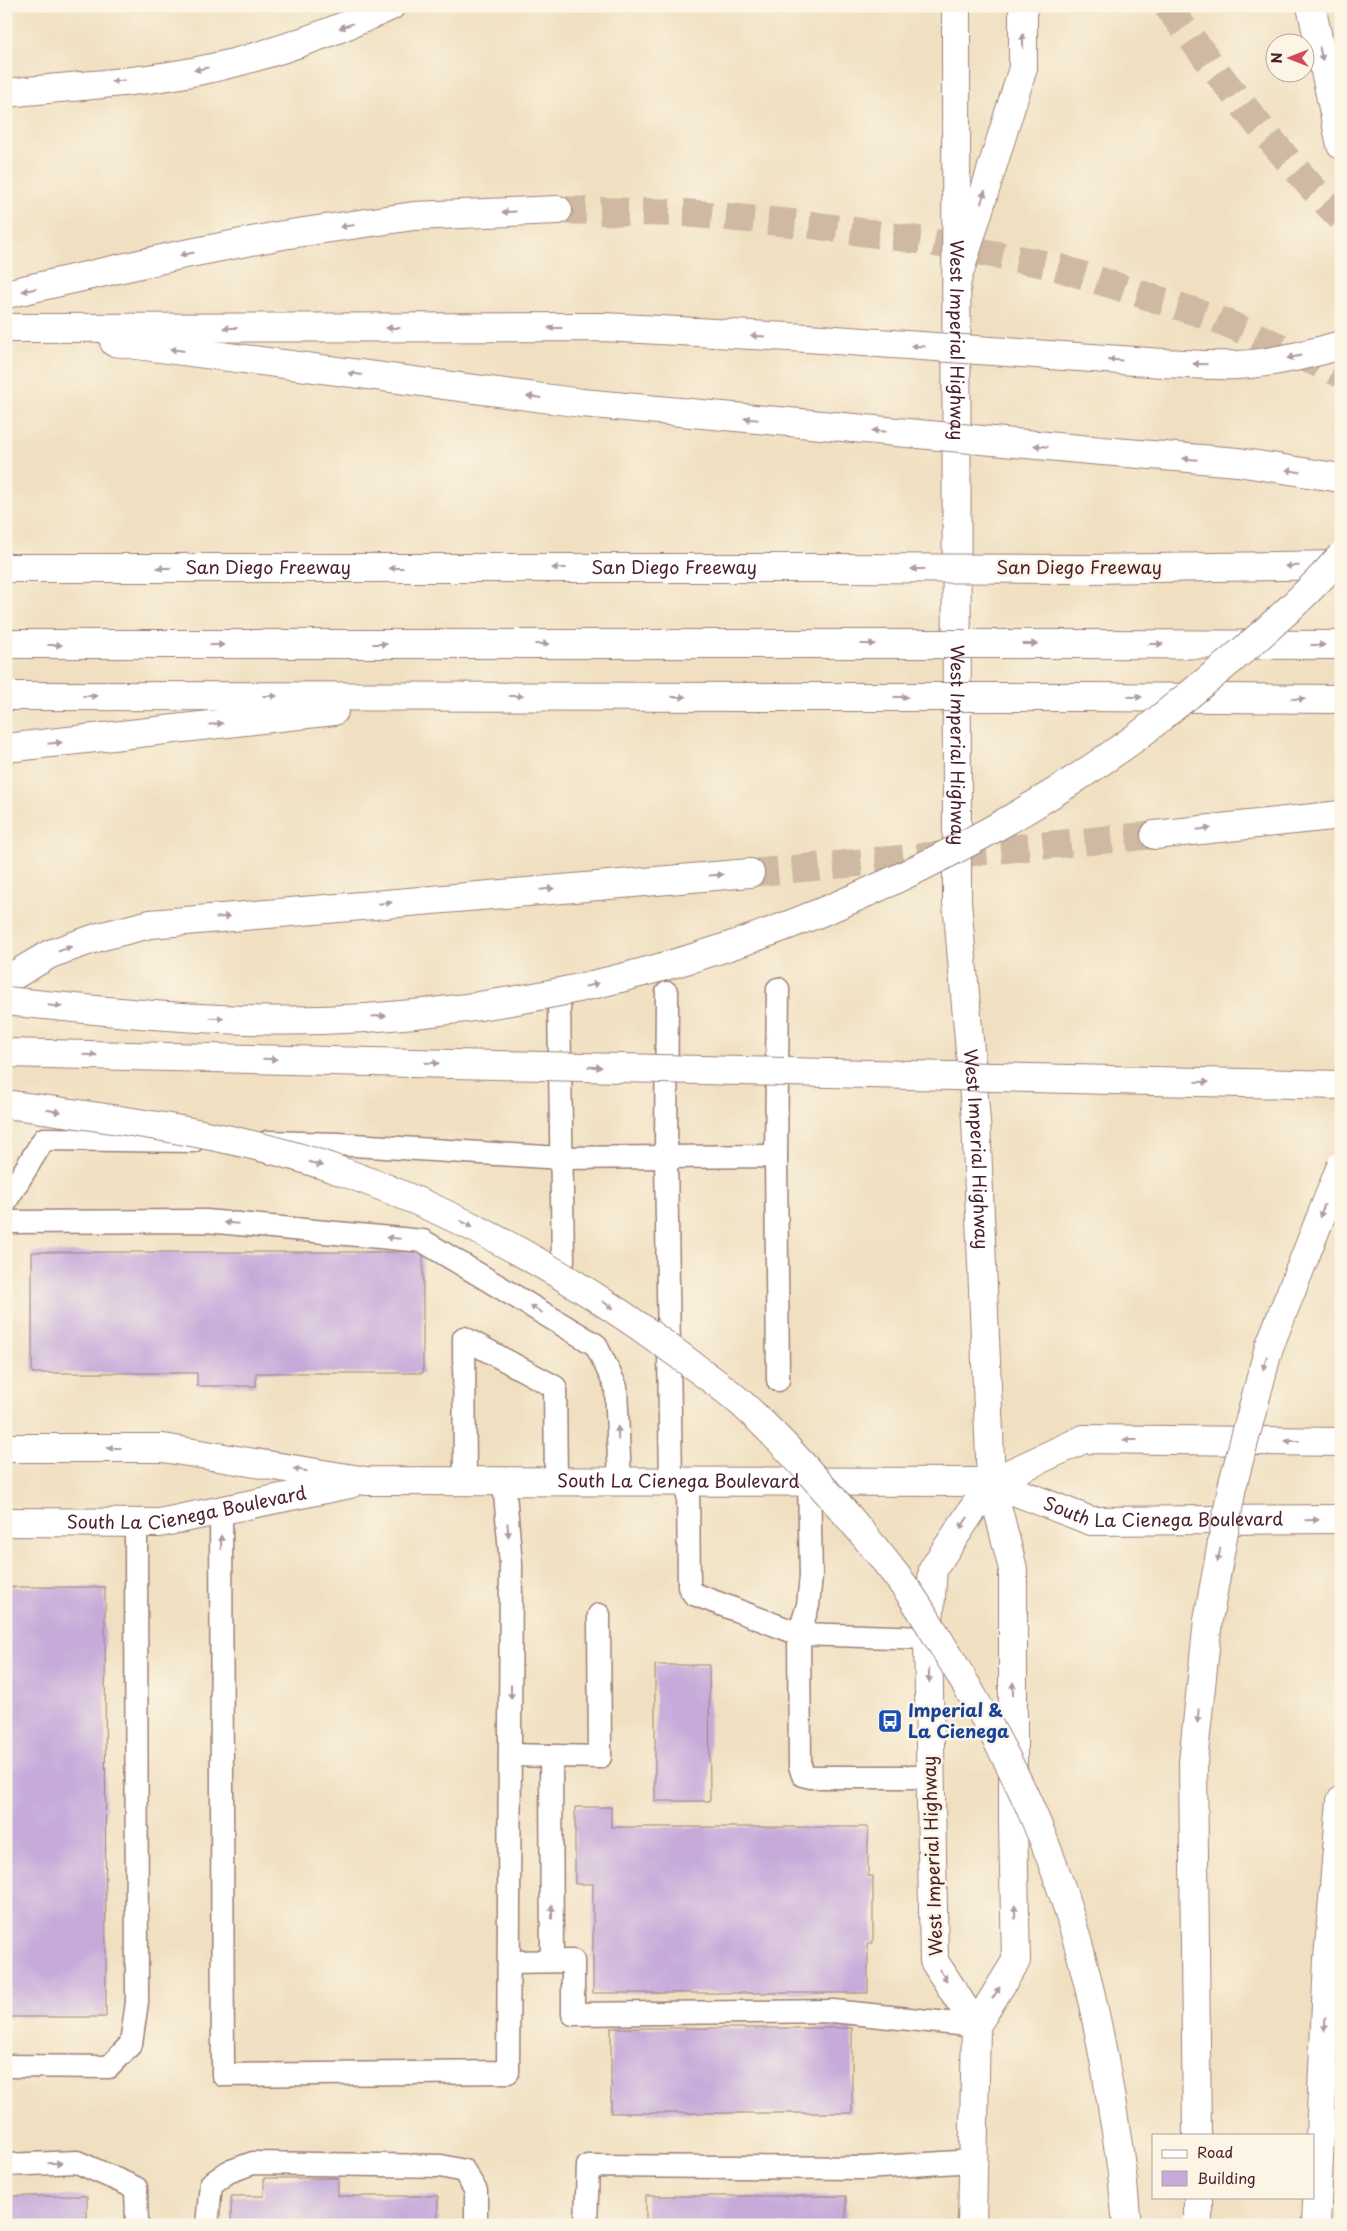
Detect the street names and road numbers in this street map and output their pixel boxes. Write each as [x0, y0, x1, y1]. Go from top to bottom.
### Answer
street label: West Imperial Highway [944, 240, 971, 440]
street label: San Diego Freeway [185, 553, 351, 580]
street label: San Diego Freeway [591, 553, 757, 580]
street label: San Diego Freeway [996, 553, 1162, 580]
street label: West Imperial Highway [945, 645, 972, 845]
street label: West Imperial Highway [958, 1048, 996, 1250]
street label: South La Cienega Boulevard [557, 1466, 800, 1494]
street label: South La Cienega Boulevard [67, 1478, 309, 1535]
street label: South La Cienega Boulevard [1040, 1489, 1283, 1533]
street label: West Imperial Highway [915, 1755, 948, 1957]

